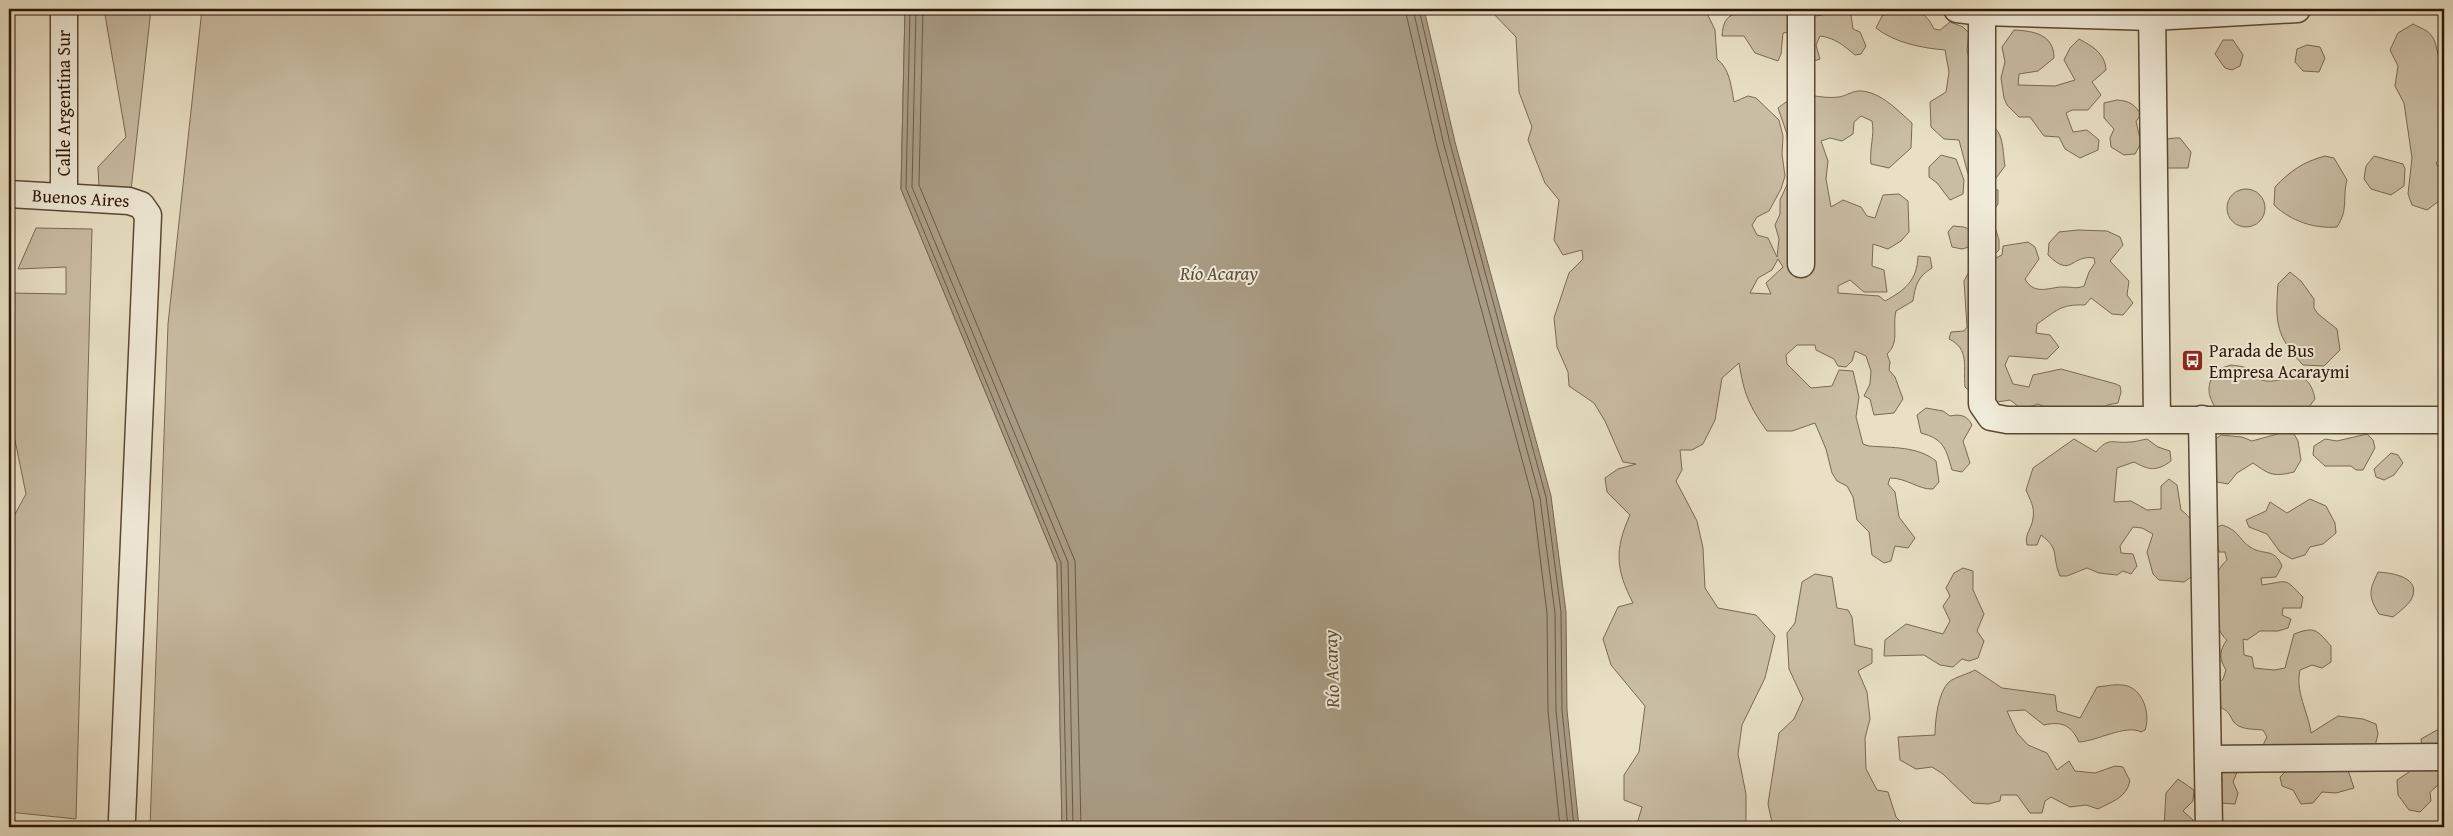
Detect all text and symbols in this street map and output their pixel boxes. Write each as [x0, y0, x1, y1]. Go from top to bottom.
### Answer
street label: Calle Argentina Sur [50, 29, 77, 176]
street label: Buenos Aires [31, 181, 130, 214]
water label: Río Acaray [1179, 259, 1258, 287]
place label: Parada de Bus Empresa Acaraymi [2209, 337, 2350, 385]
bus stop icon: Parada de Bus Empresa Acaraymi [2181, 349, 2205, 373]
water label: Río Acaray [1316, 629, 1346, 710]

